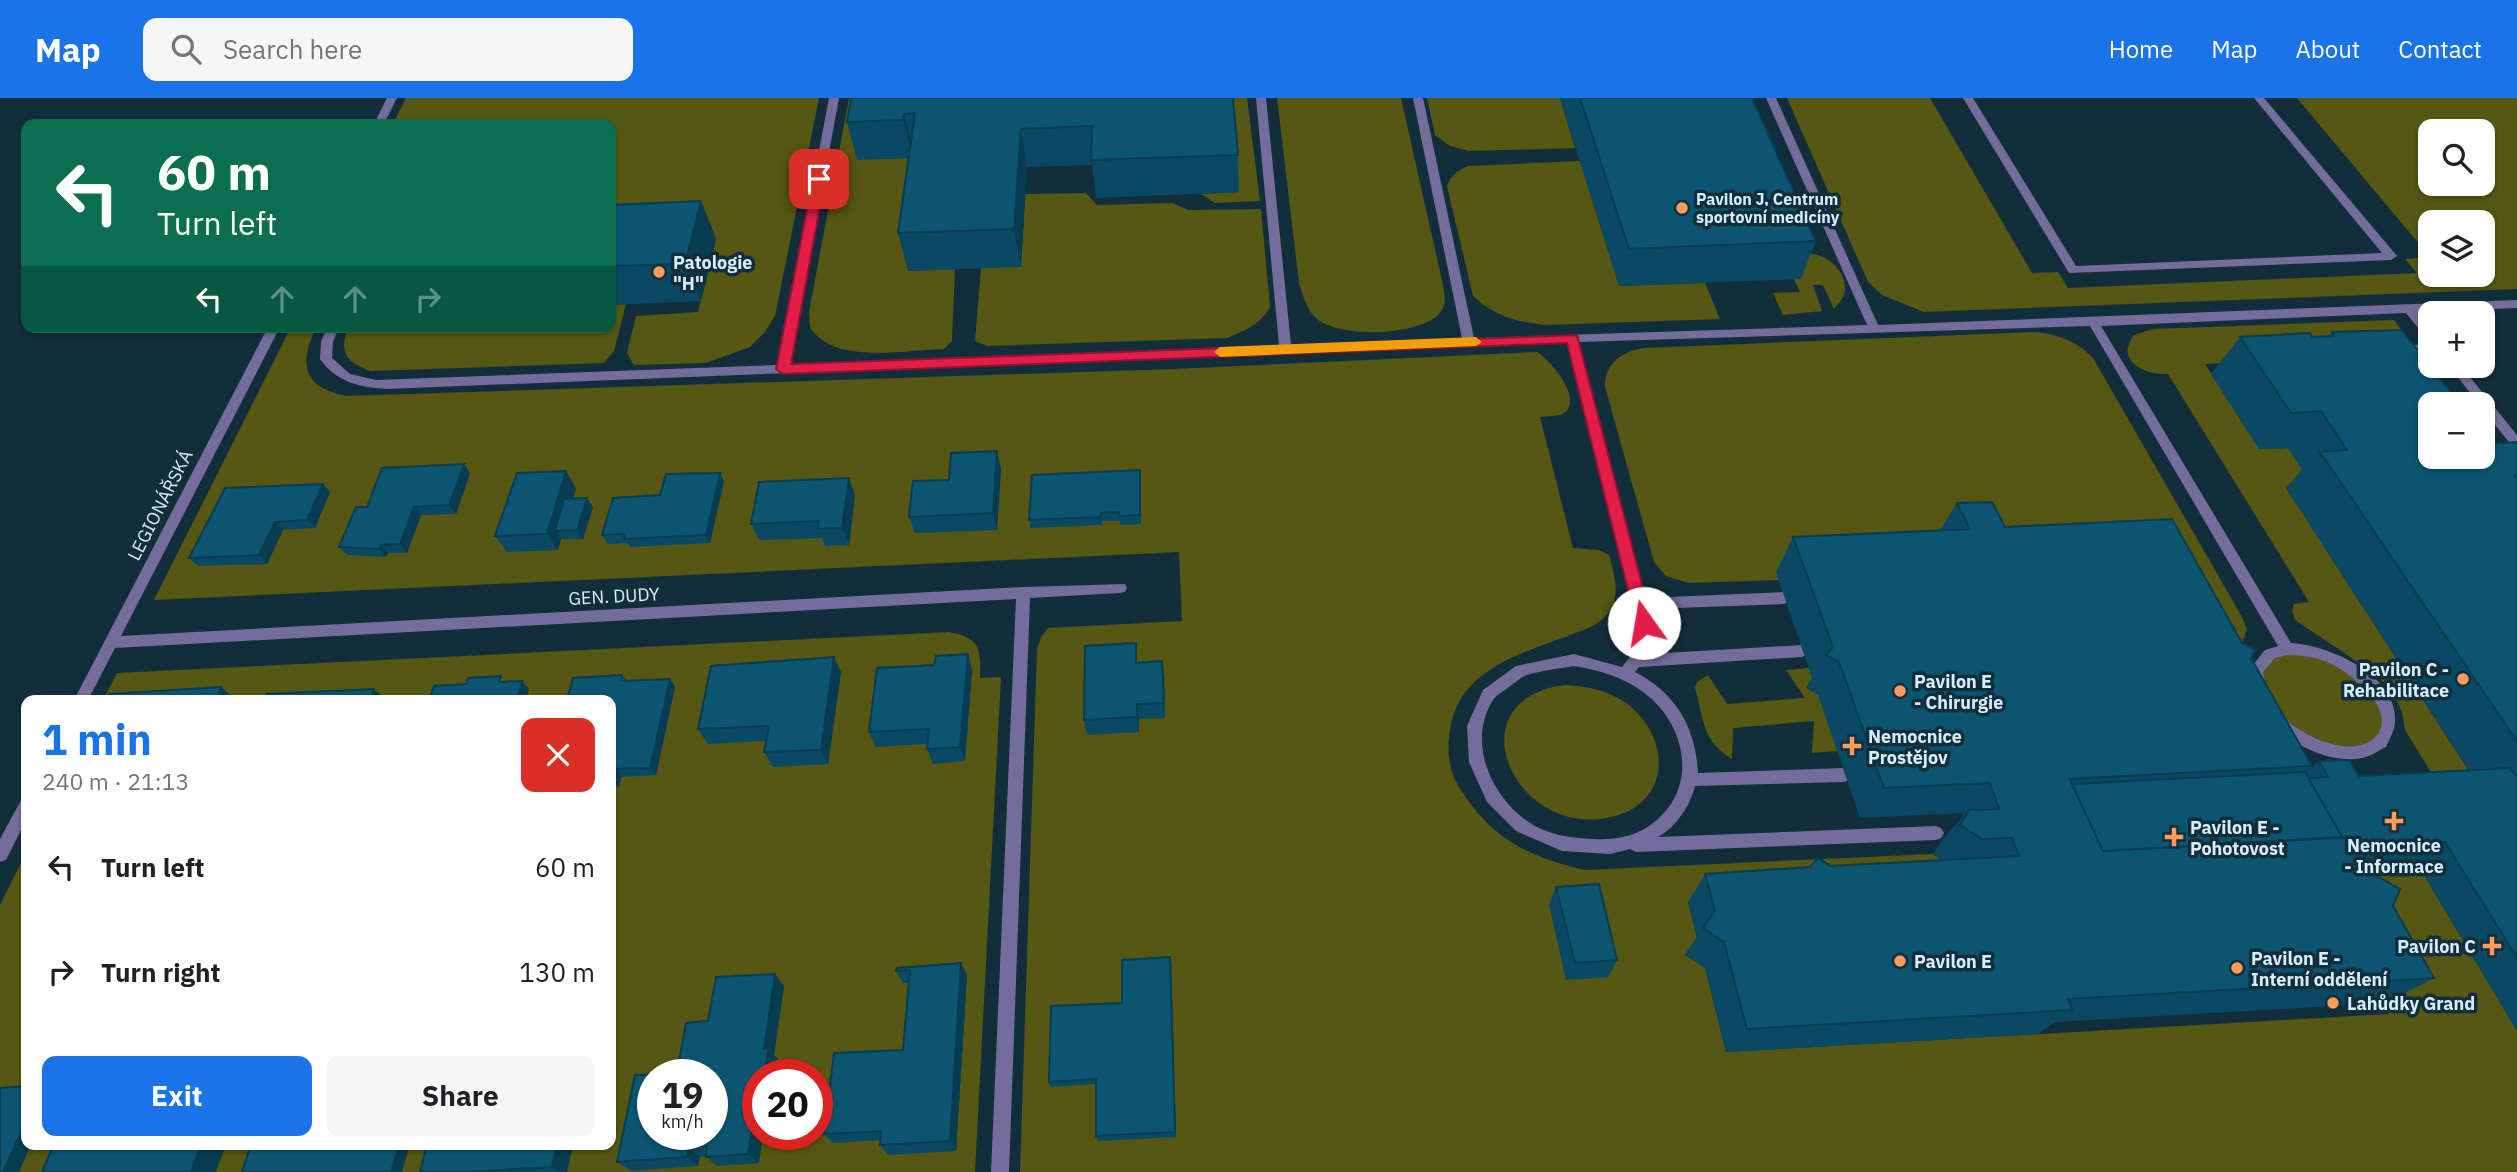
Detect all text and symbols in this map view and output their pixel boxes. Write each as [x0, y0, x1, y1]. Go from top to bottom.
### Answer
search box [143, 18, 633, 81]
text: Map [35, 28, 101, 71]
icon: search [167, 30, 205, 68]
text: Search here [223, 32, 362, 66]
text: Home [2109, 33, 2173, 65]
text: Map [2211, 33, 2257, 65]
text: About [2295, 33, 2360, 65]
text: Contact [2398, 33, 2482, 65]
map controls [2418, 119, 2495, 469]
button: search [2418, 119, 2495, 196]
text: 60 m [157, 140, 271, 203]
icon: left [42, 147, 133, 238]
pin [789, 149, 849, 209]
icon: arrive [800, 160, 838, 198]
place label: Pavilon J, Centrum sportovní medicíny [1696, 189, 1840, 227]
marker: Pavilon J, Centrum sportovní medicíny [1674, 200, 1690, 216]
text: Turn left [157, 202, 277, 244]
button: layers [2418, 210, 2495, 287]
place label: Patologie "H" [673, 251, 752, 295]
marker: Patologie "H" [651, 264, 667, 280]
icon: left [190, 280, 228, 318]
icon: ahead [263, 280, 301, 318]
icon: ahead [336, 280, 374, 318]
icon: right [409, 280, 447, 318]
button: + [2418, 301, 2495, 378]
button: − [2418, 392, 2495, 469]
street label: LEGIONÁŘSKÁ [122, 445, 198, 564]
street label: GEN. DUDY [568, 582, 661, 610]
position arrow [1607, 586, 1681, 660]
place label: Pavilon C - Rehabilitace [2343, 658, 2449, 702]
place label: Pavilon E - Chirurgie [1914, 670, 2003, 714]
marker: Pavilon C - Rehabilitace [2455, 671, 2471, 687]
marker: Pavilon E - Chirurgie [1892, 683, 1908, 699]
text: 1 min [42, 712, 152, 767]
button: close [521, 718, 595, 792]
place label: Nemocnice Prostějov [1868, 725, 1962, 769]
marker: Nemocnice Prostějov [1842, 736, 1862, 756]
text: 240 m · 21:13 [42, 766, 189, 796]
marker: Nemocnice - Informace [2384, 811, 2404, 831]
place label: Pavilon E - Pohotovost [2190, 816, 2285, 860]
marker: Pavilon E - Pohotovost [2164, 827, 2184, 847]
place label: Nemocnice - Informace [2344, 834, 2444, 878]
icon: left [42, 848, 80, 886]
text: Turn left [101, 850, 204, 884]
text: 60 m [535, 850, 595, 884]
place label: Pavilon C [2397, 935, 2476, 958]
marker: Pavilon C [2482, 936, 2502, 956]
place label: Pavilon E - Interní oddělení [2251, 947, 2388, 991]
place label: Pavilon E [1914, 950, 1992, 973]
icon: right [42, 953, 80, 991]
marker: Pavilon E [1892, 953, 1908, 969]
text: Turn right [101, 955, 220, 989]
text: 130 m [519, 955, 595, 989]
marker: Pavilon E - Interní oddělení [2229, 960, 2245, 976]
place label: Lahůdky Grand [2347, 992, 2475, 1015]
marker: Lahůdky Grand [2325, 995, 2341, 1011]
button: Exit [42, 1056, 312, 1136]
button: Share [326, 1056, 595, 1136]
speed limit sign: 20 [742, 1059, 833, 1150]
text: 19 [661, 1072, 704, 1118]
text: km/h [661, 1110, 704, 1133]

